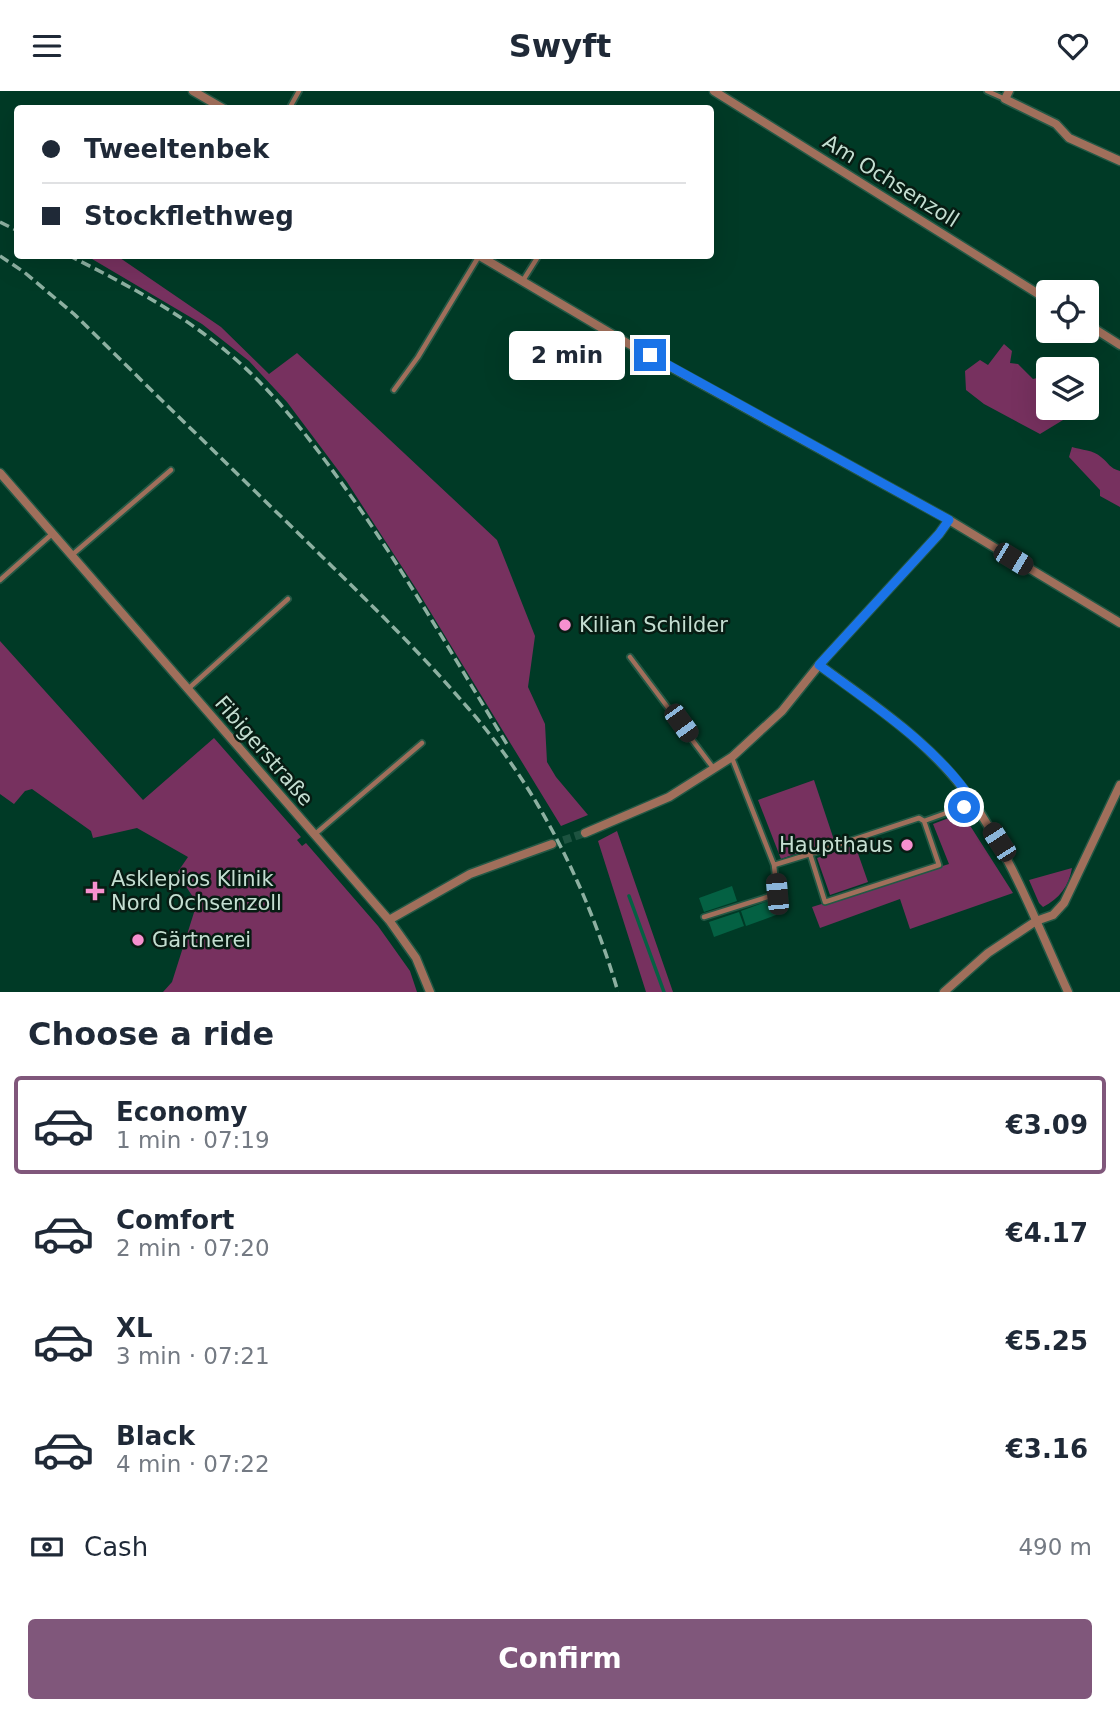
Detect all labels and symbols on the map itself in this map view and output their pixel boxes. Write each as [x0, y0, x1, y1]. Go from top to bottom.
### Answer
street label: Am Ochsenzoll [819, 130, 963, 232]
callout: 2 min [510, 331, 626, 379]
route end [634, 339, 666, 371]
car [990, 539, 1037, 579]
place label: Kilian Schilder [579, 613, 728, 637]
marker: Kilian Schilder [557, 617, 573, 633]
street label: Fibigerstraße [210, 691, 318, 811]
car [661, 700, 702, 746]
route start [948, 791, 980, 823]
car [979, 819, 1020, 865]
place label: Haupthaus [779, 833, 893, 857]
marker: Haupthaus [899, 837, 915, 853]
place label: Asklepios Klinik Nord Ochsenzoll [111, 867, 282, 915]
car [765, 872, 790, 916]
marker: Asklepios Klinik Nord Ochsenzoll [85, 881, 105, 901]
place label: Gärtnerei [152, 928, 251, 952]
marker: Gärtnerei [130, 932, 146, 948]

